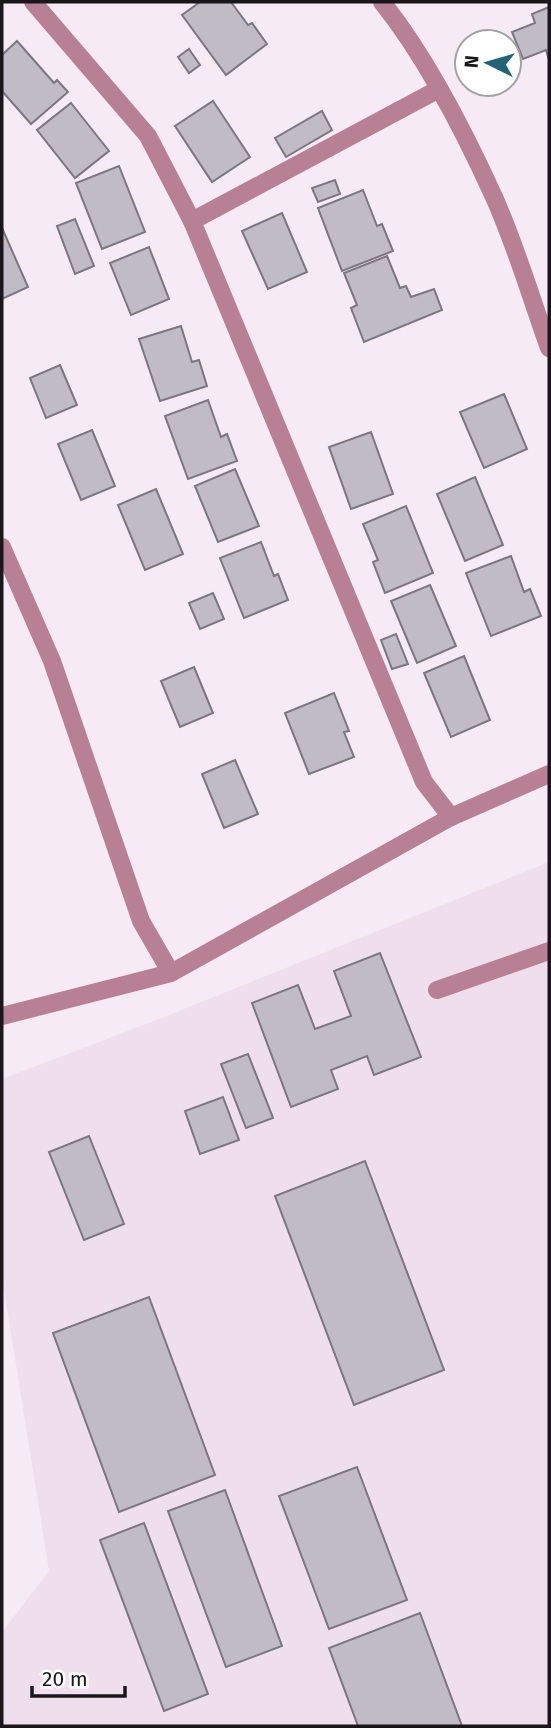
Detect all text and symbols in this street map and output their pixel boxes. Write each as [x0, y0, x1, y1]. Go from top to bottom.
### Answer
north arrow [453, 28, 523, 98]
text: N [460, 54, 484, 69]
scale bar [32, 1654, 124, 1698]
text: 20 m [42, 1666, 88, 1692]

